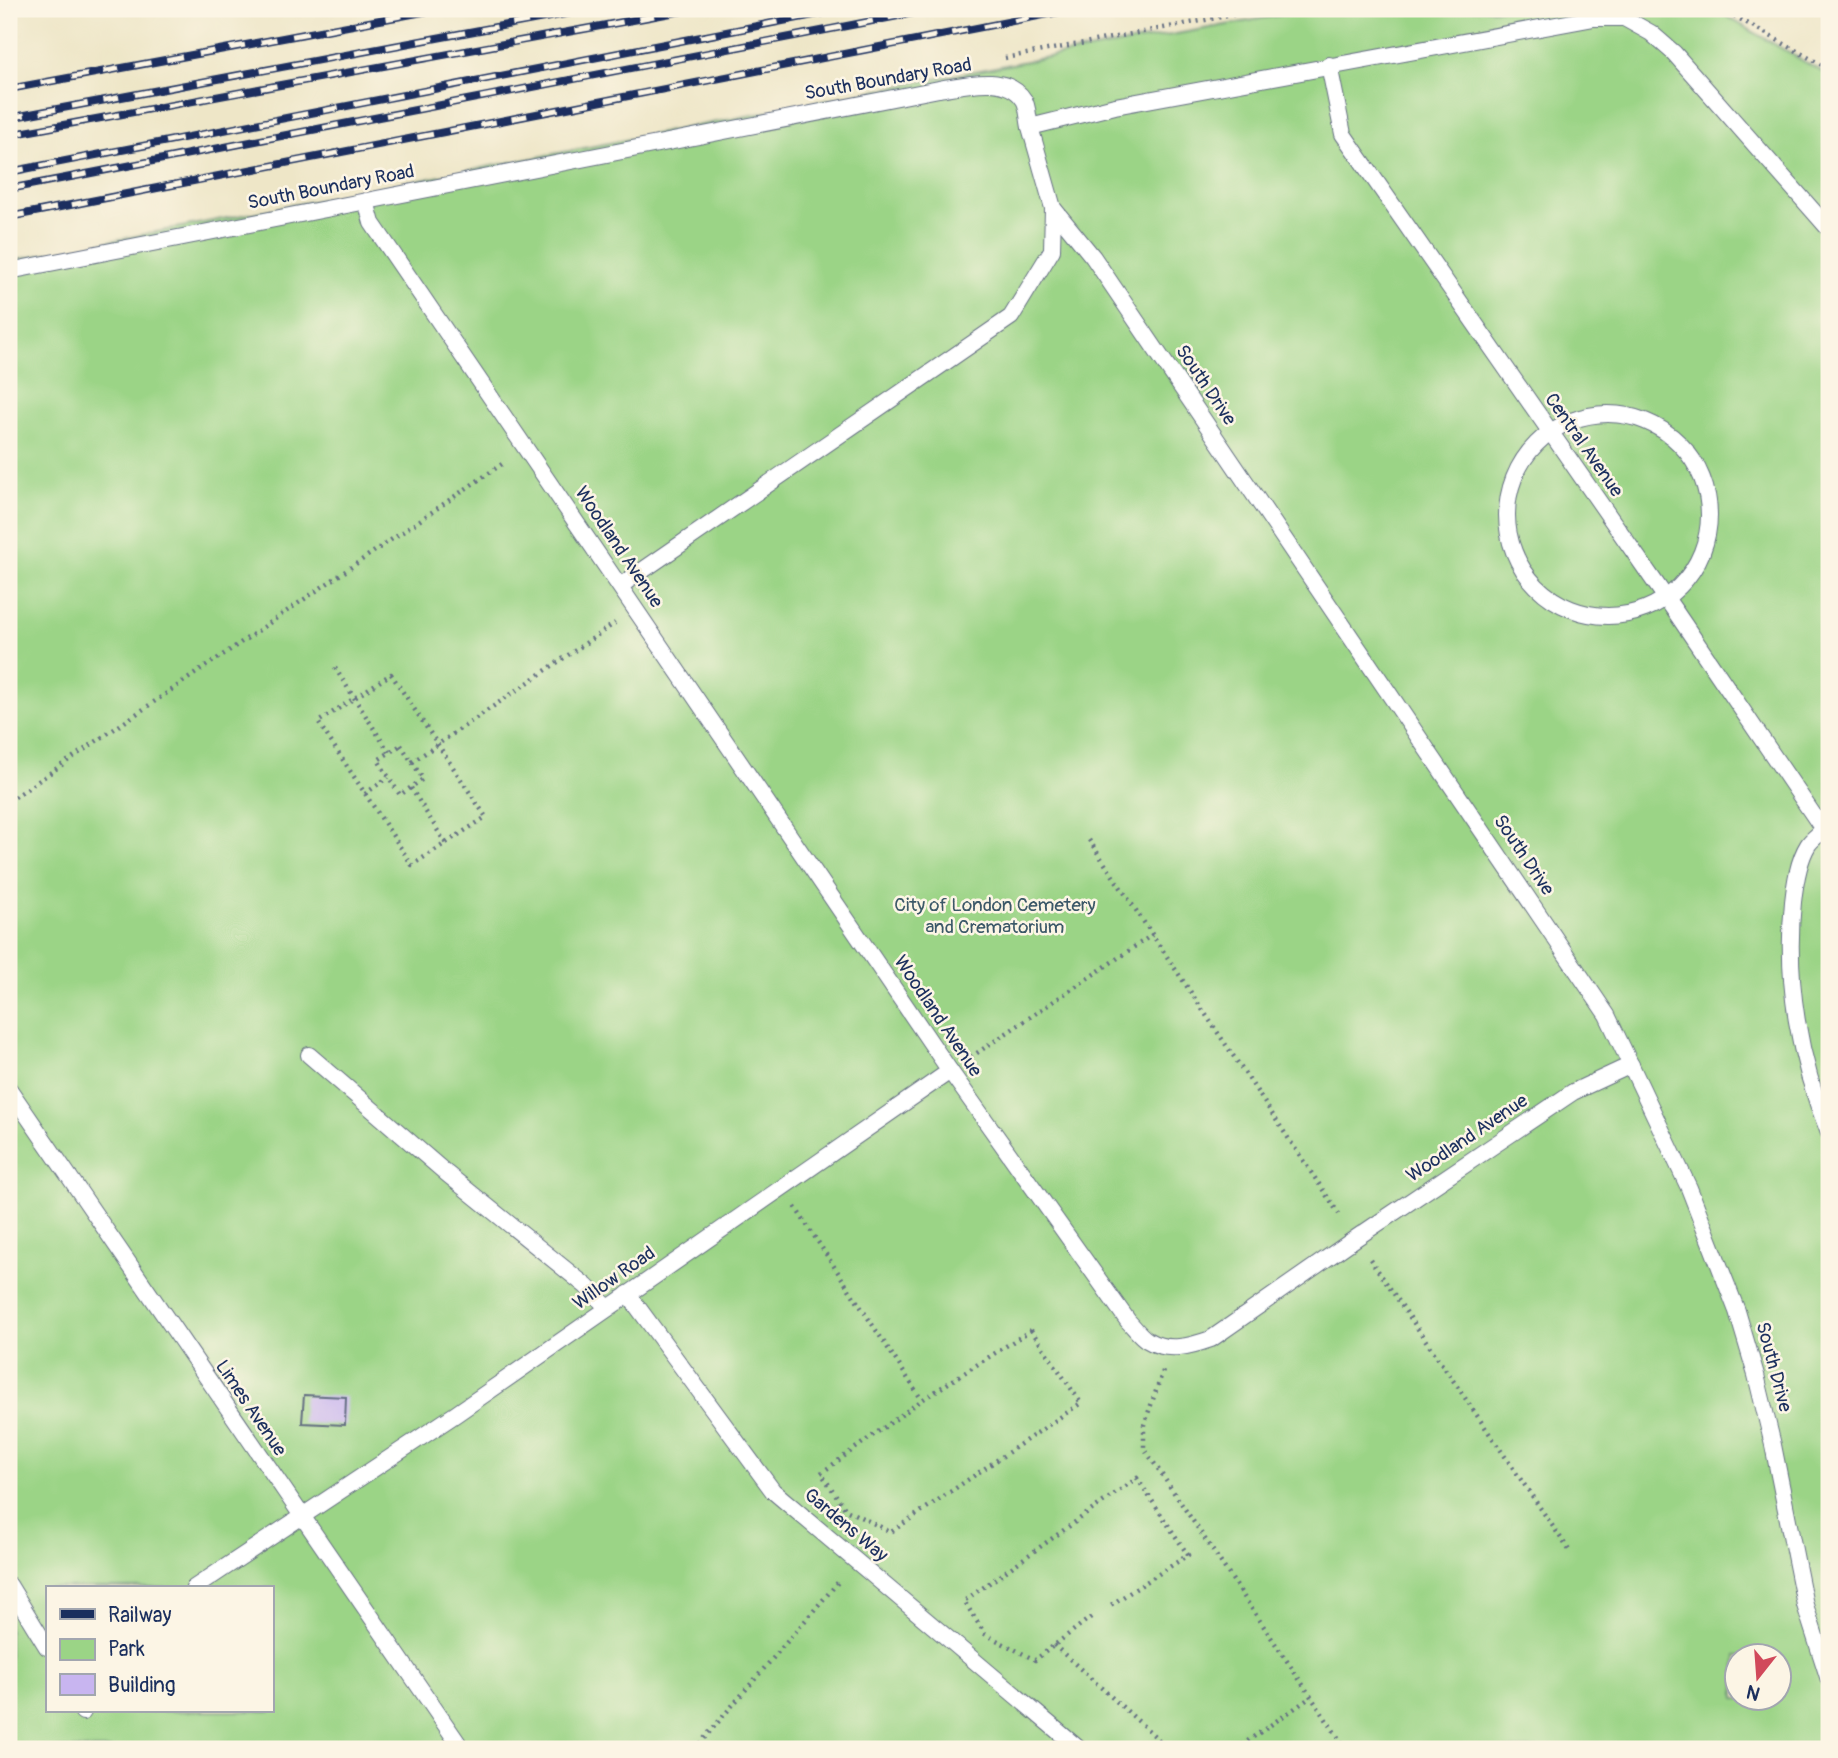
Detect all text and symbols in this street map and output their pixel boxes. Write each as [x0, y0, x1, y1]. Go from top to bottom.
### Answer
street label: South Boundary Road [803, 52, 973, 106]
street label: South Boundary Road [246, 159, 416, 215]
street label: South Drive [1170, 340, 1242, 430]
street label: Central Avenue [1539, 388, 1629, 502]
street label: Woodland Avenue [570, 482, 669, 613]
street label: South Drive [1488, 810, 1560, 900]
park label: City of London Cemetery and Crematorium [894, 893, 1096, 939]
street label: Woodland Avenue [889, 951, 988, 1082]
street label: Woodland Avenue [1402, 1088, 1533, 1187]
street label: Willow Road [568, 1241, 660, 1315]
street label: South Drive [1750, 1319, 1798, 1415]
street label: Limes Avenue [210, 1355, 292, 1461]
street label: Gardens Way [799, 1483, 893, 1567]
legend [46, 1586, 273, 1712]
text: Railway [108, 1602, 172, 1629]
text: Park [108, 1636, 145, 1663]
north arrow [1722, 1642, 1792, 1712]
text: Building [108, 1672, 175, 1699]
text: N [1744, 1679, 1763, 1706]

